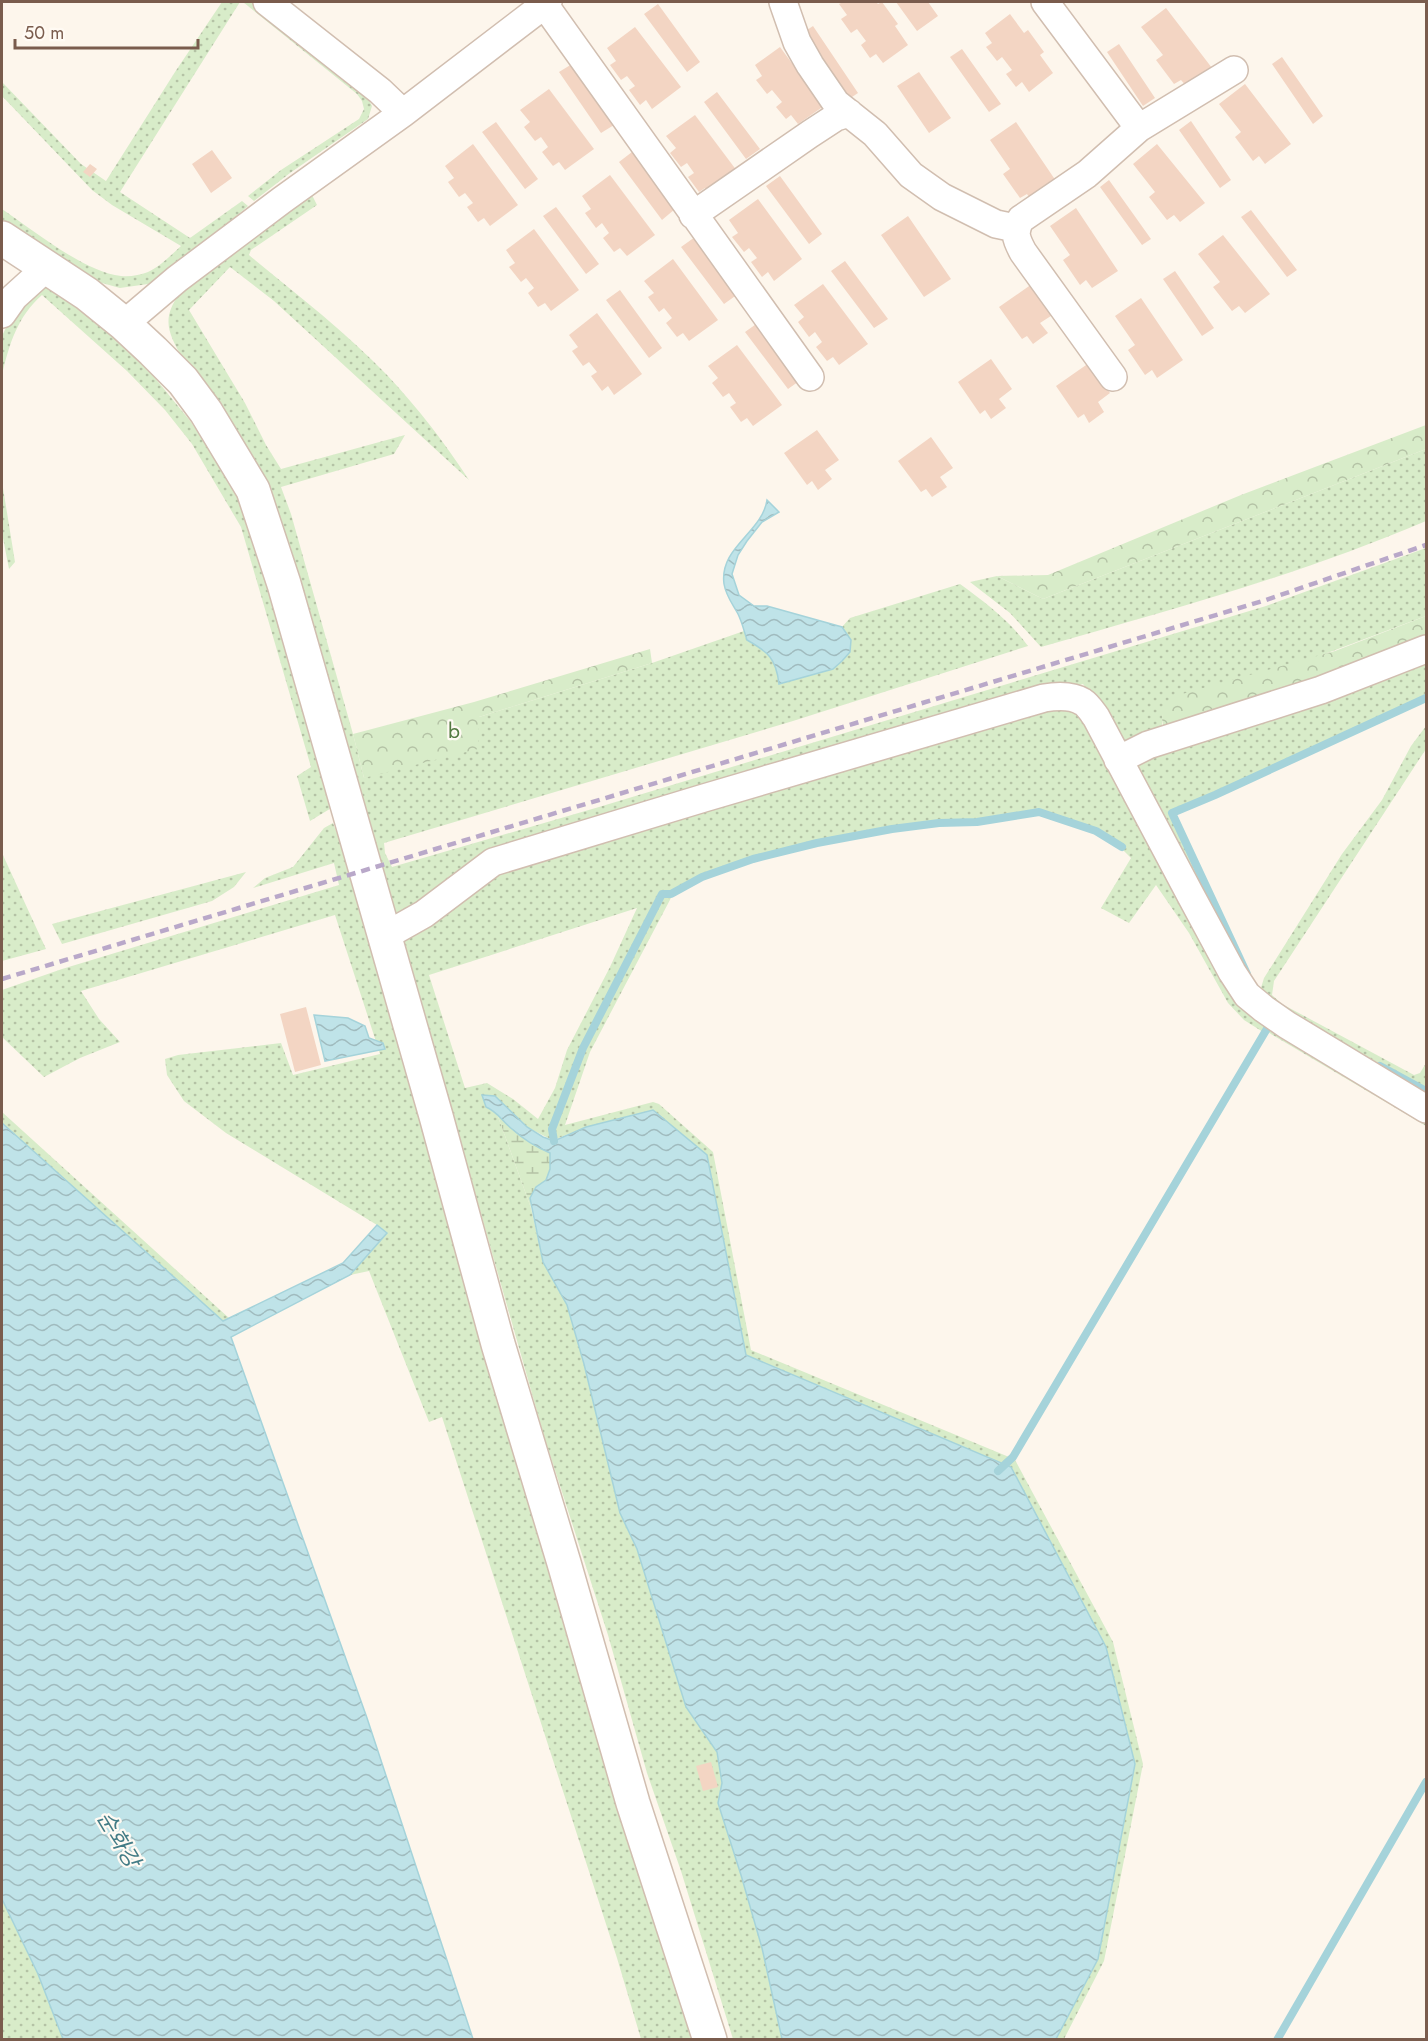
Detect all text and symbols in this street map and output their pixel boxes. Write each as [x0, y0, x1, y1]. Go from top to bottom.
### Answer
scale bar [15, 12, 198, 50]
text: 50 m [24, 20, 64, 46]
park label: b [448, 716, 460, 746]
water label: 순화강 [90, 1805, 150, 1876]

